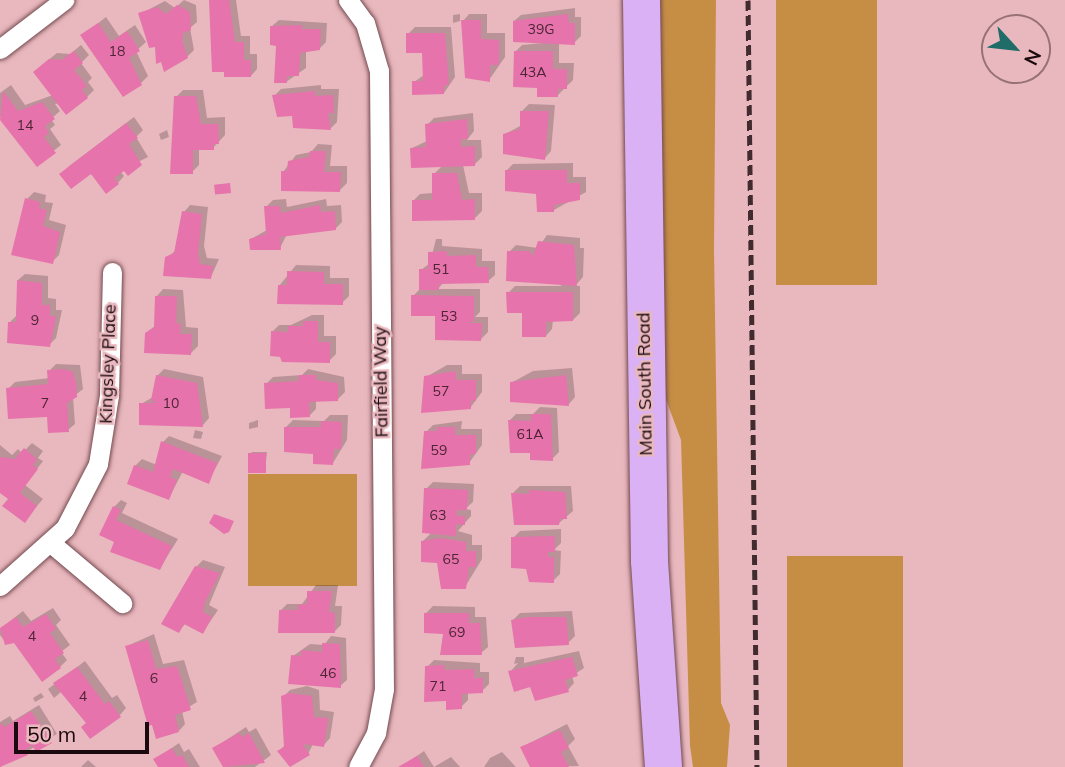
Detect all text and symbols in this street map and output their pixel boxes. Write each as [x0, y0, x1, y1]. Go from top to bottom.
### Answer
north arrow [981, 14, 1051, 84]
house number: 39G [527, 21, 555, 37]
house number: 18 [109, 43, 125, 59]
text: N [1019, 46, 1047, 69]
house number: 43A [519, 64, 547, 80]
house number: 14 [17, 117, 33, 133]
house number: 51 [433, 261, 449, 277]
street label: Kingsley Place [95, 304, 121, 424]
house number: 53 [441, 308, 457, 324]
house number: 9 [31, 312, 39, 328]
street label: Main South Road [633, 312, 657, 456]
street label: Fairfield Way [369, 326, 393, 438]
house number: 57 [433, 383, 449, 399]
house number: 7 [41, 395, 49, 411]
house number: 10 [163, 395, 179, 411]
house number: 61A [516, 426, 544, 442]
house number: 59 [431, 442, 447, 458]
house number: 63 [430, 507, 446, 523]
house number: 65 [443, 551, 459, 567]
house number: 69 [449, 624, 465, 640]
house number: 4 [28, 628, 36, 644]
house number: 46 [320, 665, 336, 681]
house number: 6 [150, 670, 158, 686]
house number: 71 [430, 678, 446, 694]
house number: 4 [79, 688, 87, 704]
scale bar [18, 708, 152, 752]
text: 50 m [27, 721, 76, 747]

